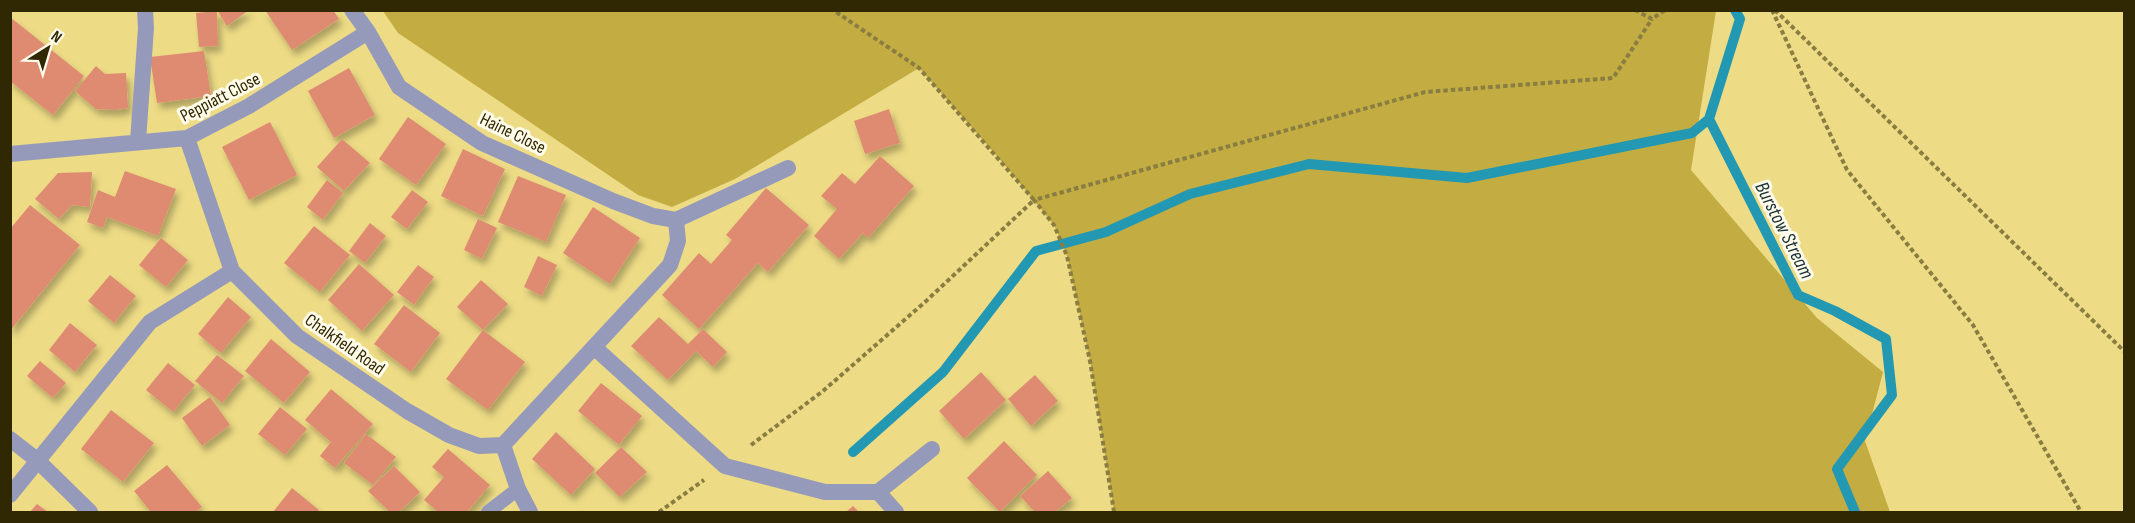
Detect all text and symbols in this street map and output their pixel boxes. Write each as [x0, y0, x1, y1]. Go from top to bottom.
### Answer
north arrow [18, 18, 78, 78]
text: N [47, 27, 65, 47]
street label: Peppiatt Close [177, 68, 264, 127]
street label: Haine Close [477, 109, 549, 158]
water label: Burstow Stream [1749, 178, 1819, 283]
street label: Chalkfield Road [301, 309, 389, 380]

